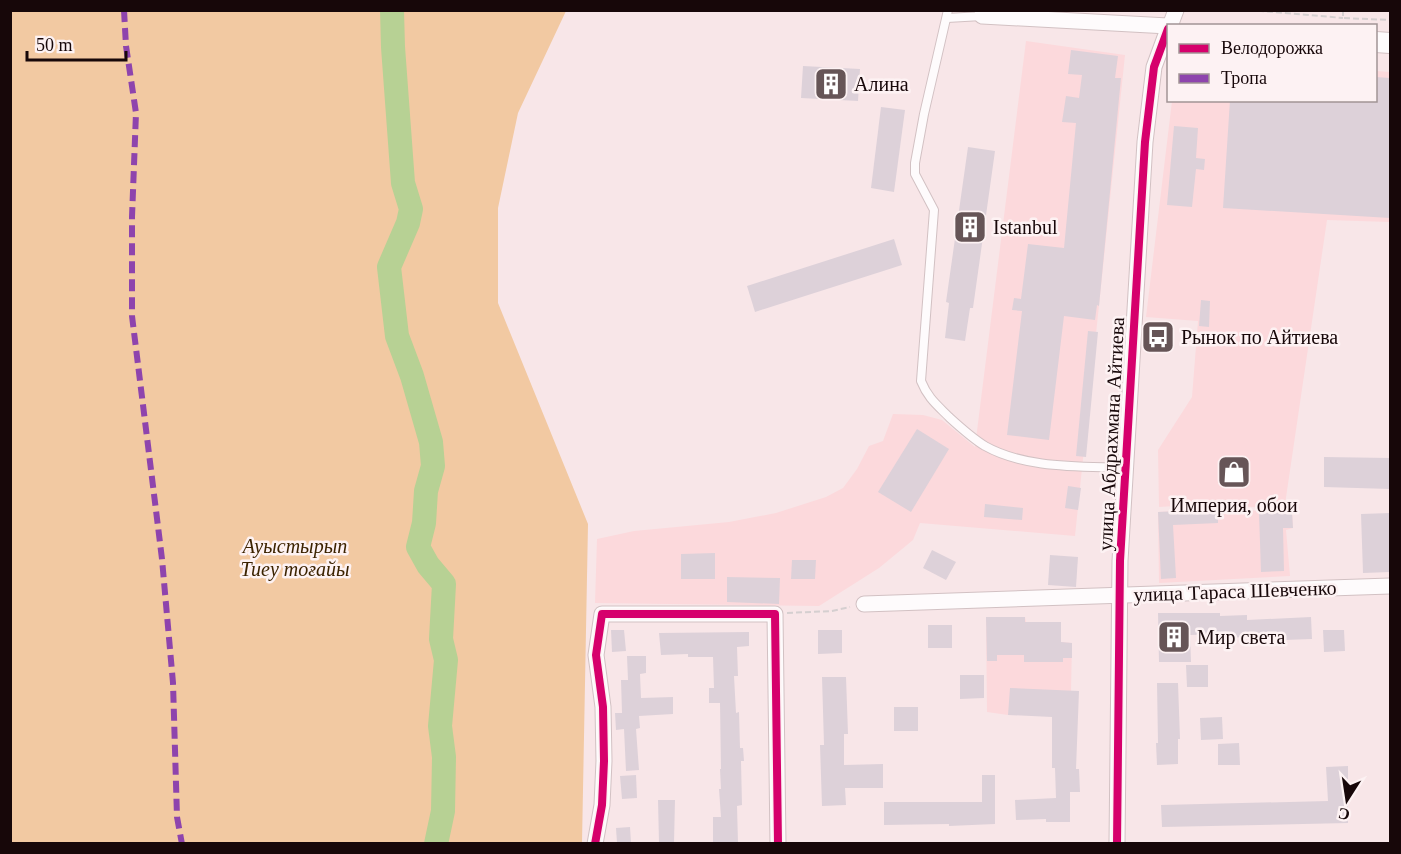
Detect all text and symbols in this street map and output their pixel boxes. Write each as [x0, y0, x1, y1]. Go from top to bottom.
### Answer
scale bar [27, 24, 126, 62]
legend [1167, 24, 1377, 102]
text: 50 m [36, 35, 73, 55]
text: Велодорожка [1221, 38, 1323, 58]
building icon: Алина [813, 66, 849, 102]
text: Тропа [1221, 68, 1267, 88]
place label: Алина [854, 73, 909, 95]
building icon: Istanbul [952, 209, 988, 245]
place label: Istanbul [993, 216, 1058, 238]
street label: улица Абдрахмана Айтиева [1094, 316, 1129, 551]
bus stop icon: Рынок по Айтиева [1140, 319, 1176, 355]
place label: Рынок по Айтиева [1181, 326, 1338, 348]
shop icon: Империя, обои [1216, 454, 1252, 490]
place label: Империя, обои [1170, 494, 1298, 517]
park label: Ауыстырып Тиеу тоғайы [240, 535, 350, 581]
street label: улица Тараса Шевченко [1133, 576, 1337, 607]
building icon: Мир света [1156, 619, 1192, 655]
place label: Мир света [1197, 626, 1286, 649]
north arrow [1317, 770, 1377, 830]
text: С [1337, 805, 1351, 824]

